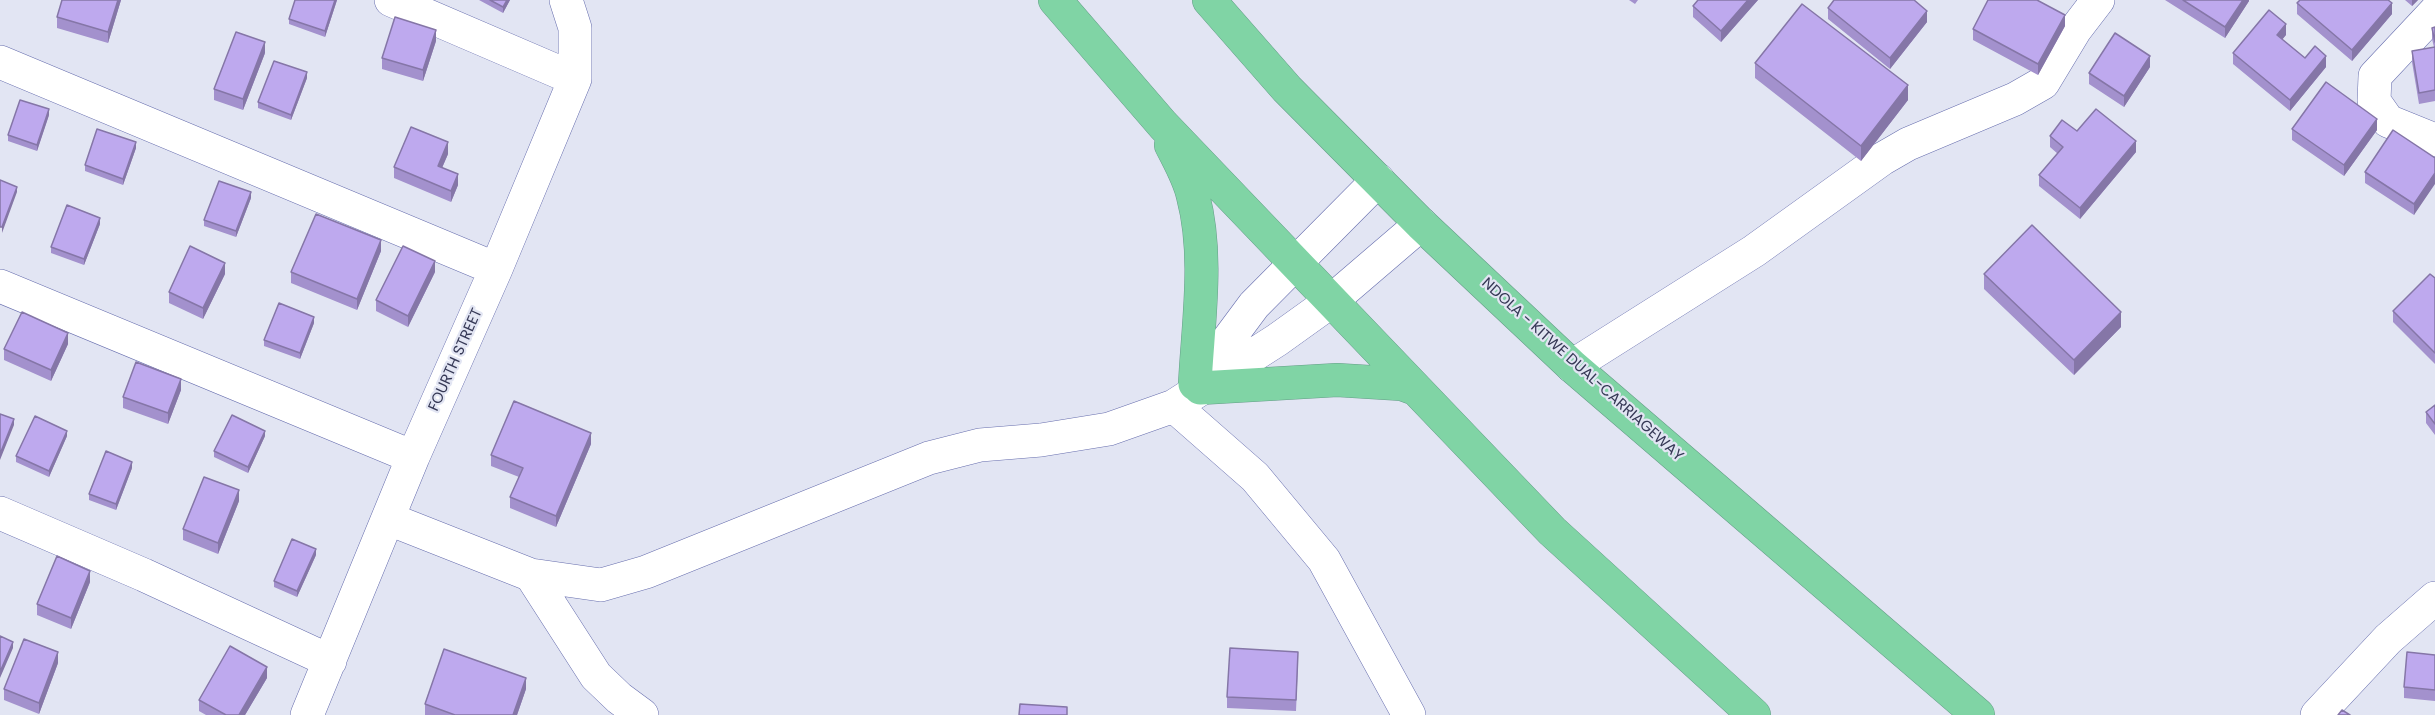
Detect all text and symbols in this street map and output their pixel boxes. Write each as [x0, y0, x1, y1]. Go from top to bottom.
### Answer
street label: NDOLA - KITWE DUAL-CARRIAGEWAY [1477, 275, 1687, 465]
street label: FOURTH STREET [425, 306, 487, 414]

